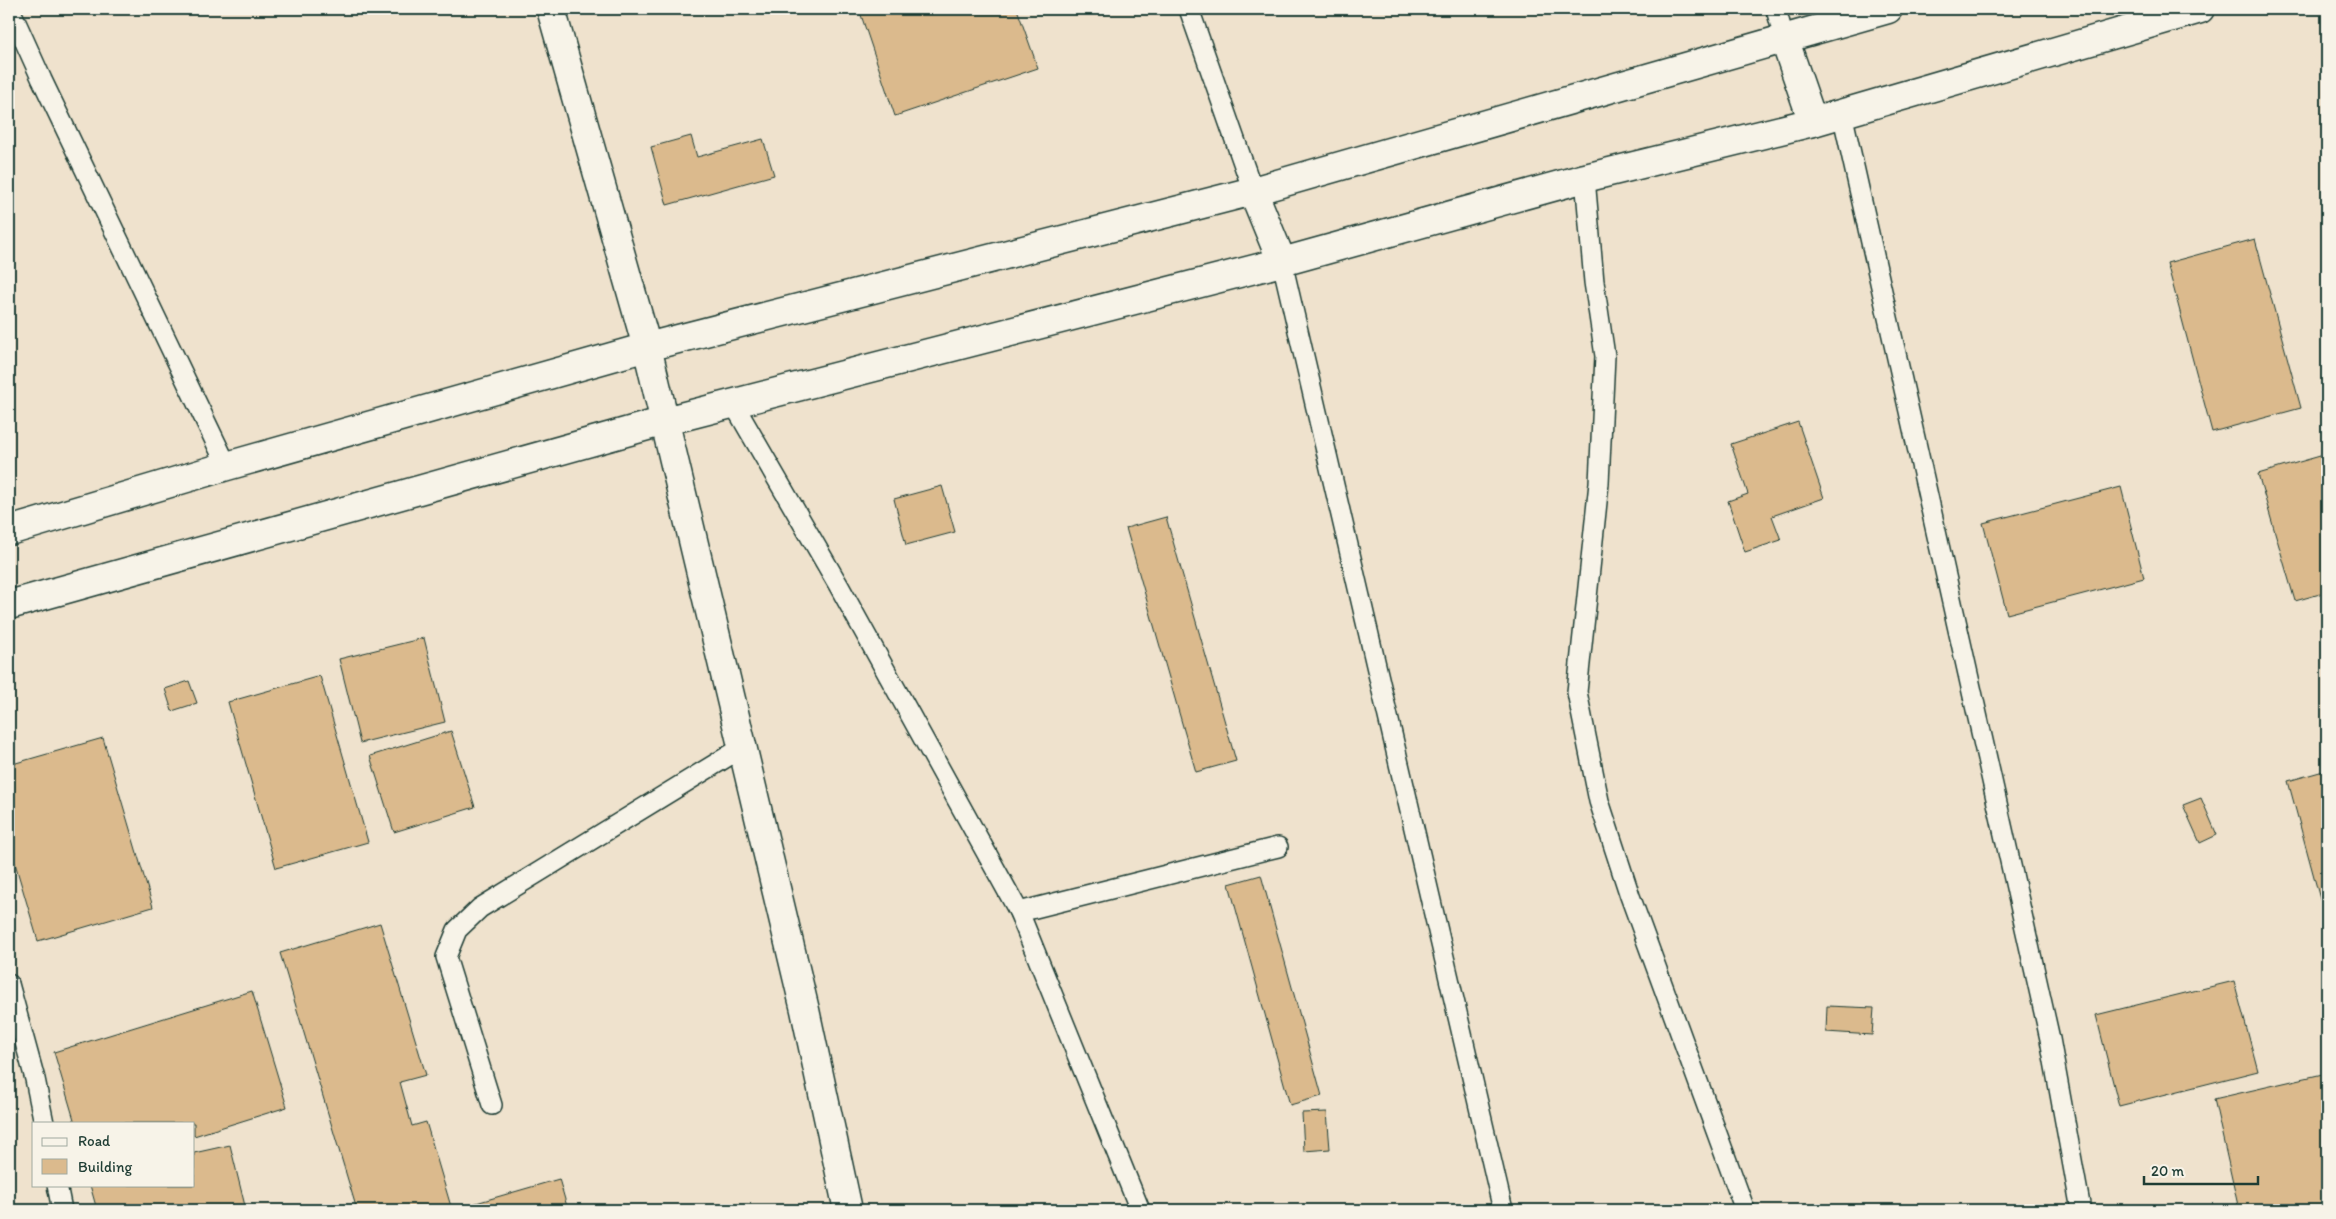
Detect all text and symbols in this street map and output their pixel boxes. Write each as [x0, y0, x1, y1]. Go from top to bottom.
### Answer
legend [32, 1122, 195, 1186]
text: Road [78, 1132, 111, 1150]
scale bar [2144, 1154, 2257, 1186]
text: Building [78, 1158, 132, 1176]
text: 20 m [2151, 1162, 2185, 1180]

